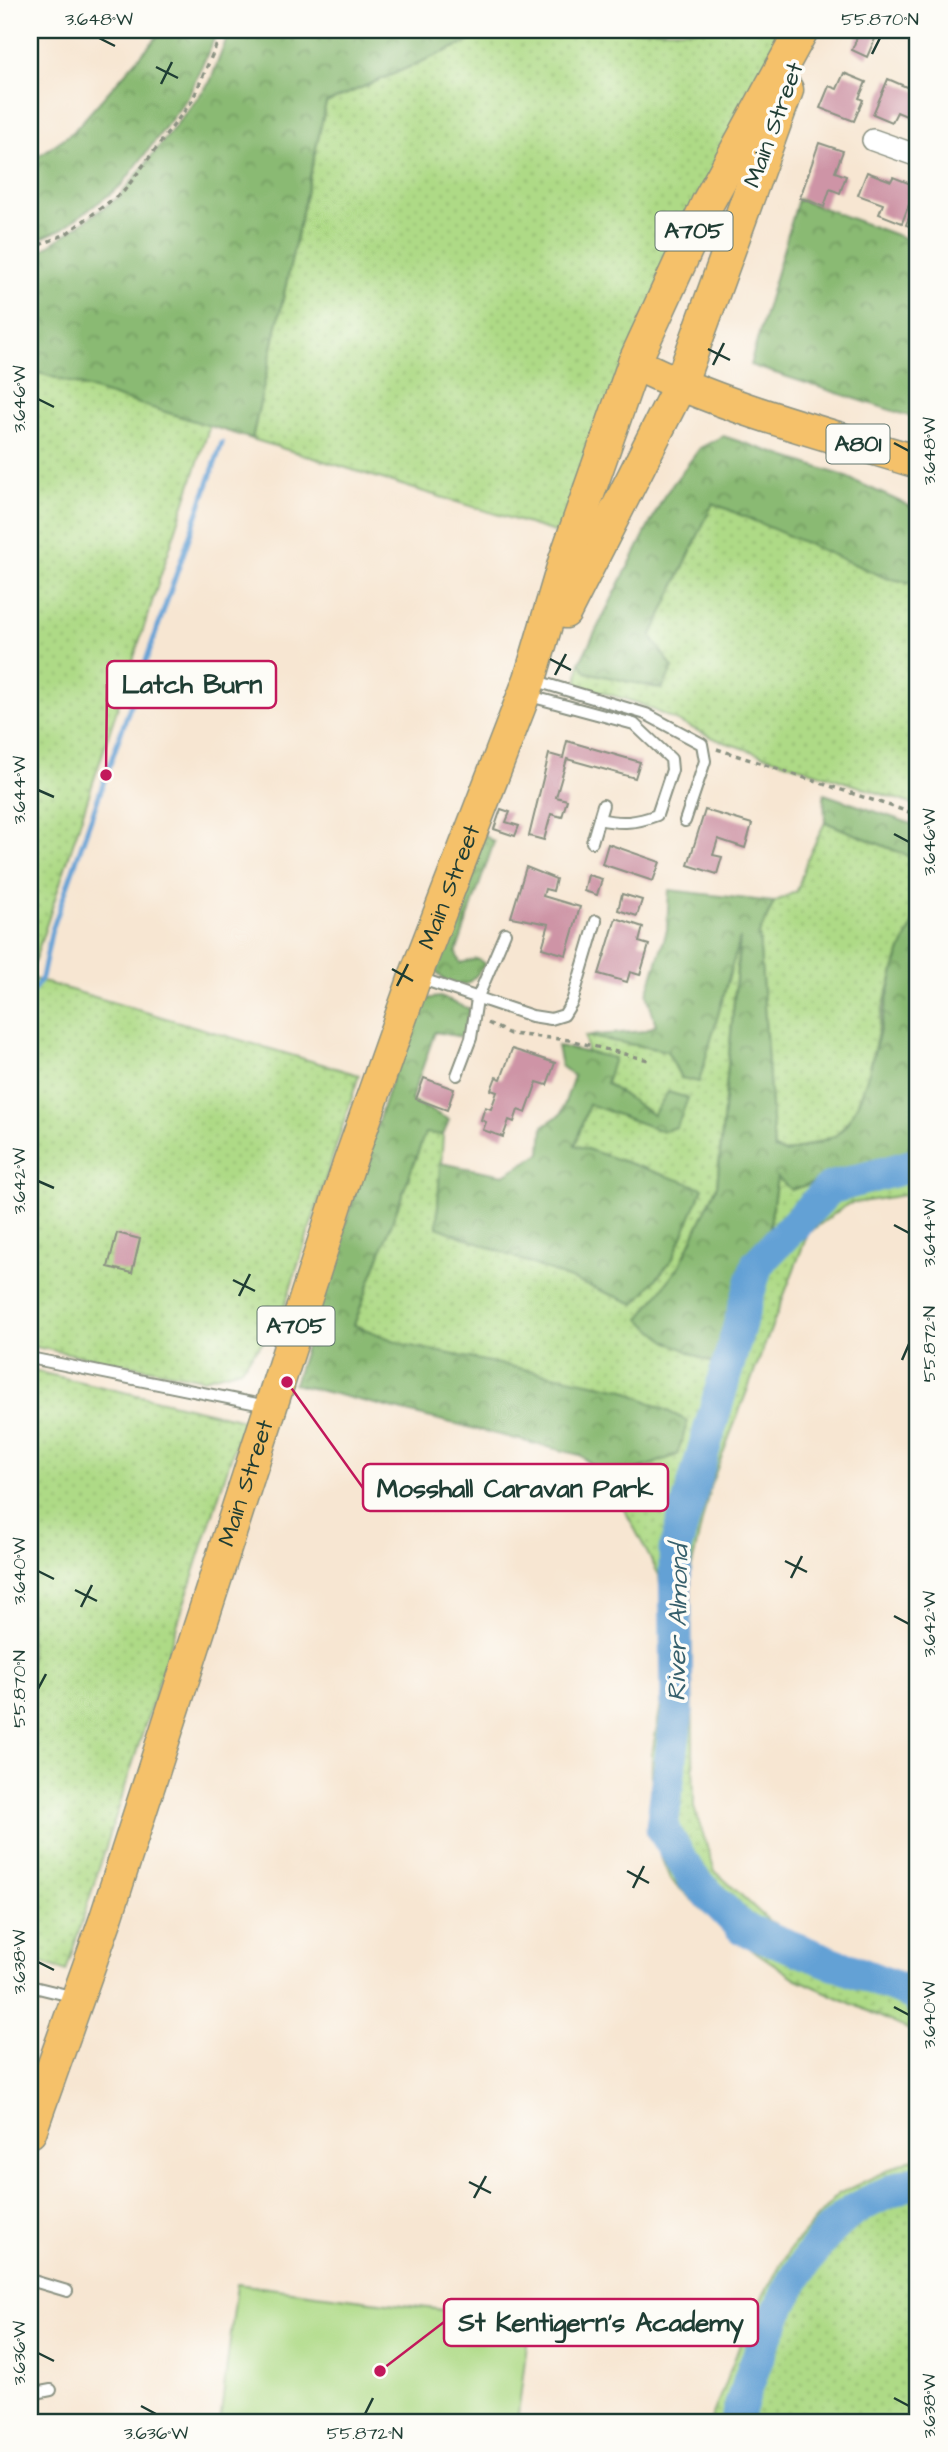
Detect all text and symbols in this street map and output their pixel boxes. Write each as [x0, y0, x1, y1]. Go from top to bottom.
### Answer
text: 3.648°W [65, 7, 133, 32]
text: 55.870°N [841, 7, 919, 32]
street label: Main Street [736, 57, 813, 193]
road number: A705 [656, 212, 732, 250]
text: 3.646°W [7, 365, 32, 433]
text: 3.648°W [917, 417, 942, 485]
road number: A801 [826, 424, 890, 464]
callout: Latch Burn [107, 661, 276, 708]
text: Latch Burn [122, 667, 262, 703]
text: 3.644°W [7, 756, 32, 824]
text: 3.646°W [917, 808, 942, 876]
street label: Main Street [410, 819, 489, 954]
text: 3.642°W [7, 1148, 32, 1214]
text: 3.644°W [917, 1199, 942, 1267]
road number: A705 [258, 1306, 334, 1345]
text: 55.872°N [917, 1306, 942, 1382]
street label: Main Street [210, 1415, 283, 1551]
callout: Mosshall Caravan Park [363, 1464, 668, 1511]
text: Mosshall Caravan Park [377, 1471, 654, 1507]
text: 3.640°W [7, 1537, 32, 1605]
water label: River Almond [659, 1540, 697, 1702]
text: 3.642°W [917, 1591, 942, 1657]
text: 55.870°N [7, 1650, 32, 1728]
text: 3.638°W [7, 1930, 32, 1994]
text: 3.640°W [917, 1981, 942, 2049]
callout: St Kentigern's Academy [444, 2299, 758, 2346]
text: St Kentigern's Academy [457, 2305, 745, 2344]
text: 3.636°W [7, 2321, 32, 2385]
text: 3.638°W [917, 2374, 942, 2438]
text: 3.636°W [124, 2421, 188, 2446]
text: 55.872°N [327, 2421, 403, 2446]

